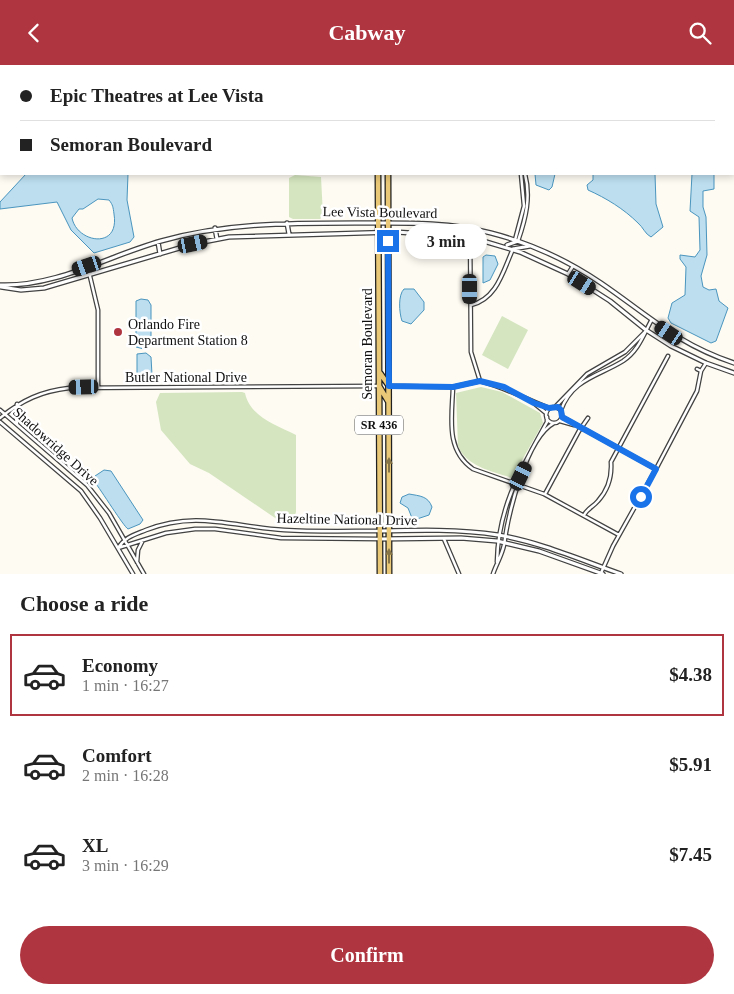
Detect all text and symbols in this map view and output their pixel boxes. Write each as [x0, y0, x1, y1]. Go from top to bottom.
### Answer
icon: back [20, 19, 48, 47]
icon: search [686, 19, 714, 47]
text: Cabway [328, 20, 406, 45]
text: Epic Theatres at Lee Vista [50, 85, 264, 106]
text: Semoran Boulevard [50, 134, 212, 155]
street label: Lee Vista Boulevard [322, 204, 437, 221]
callout: 3 min [406, 223, 488, 259]
route end [377, 230, 399, 252]
text: 3 min [427, 233, 465, 250]
car [176, 234, 209, 254]
car [70, 254, 103, 278]
car [565, 269, 598, 297]
car [462, 274, 477, 304]
street label: Semoran Boulevard [360, 288, 375, 400]
place label: Orlando Fire Department Station 8 [128, 317, 248, 348]
car [652, 318, 685, 348]
marker: Orlando Fire Department Station 8 [112, 326, 124, 338]
street label: Butler National Drive [125, 370, 247, 385]
car [68, 379, 99, 395]
street label: Shadowridge Drive [10, 404, 101, 489]
road number: SR 436 [355, 415, 403, 435]
one-way arrow [385, 457, 393, 473]
car [507, 459, 534, 493]
route start [630, 486, 652, 508]
street label: Hazeltine National Drive [277, 511, 417, 528]
one-way arrow [385, 548, 393, 564]
text: Choose a ride [20, 591, 148, 616]
icon: car [22, 653, 67, 698]
text: Economy [82, 655, 158, 676]
text: $4.38 [669, 664, 712, 685]
text: 1 min · 16:27 [82, 677, 169, 694]
icon: car [22, 743, 67, 788]
text: Comfort [82, 745, 152, 766]
text: $5.91 [669, 754, 712, 775]
text: 2 min · 16:28 [82, 767, 169, 784]
icon: car [22, 833, 67, 878]
text: XL [82, 835, 108, 856]
text: $7.45 [669, 844, 712, 865]
text: 3 min · 16:29 [82, 857, 169, 874]
button: Confirm [20, 926, 714, 984]

